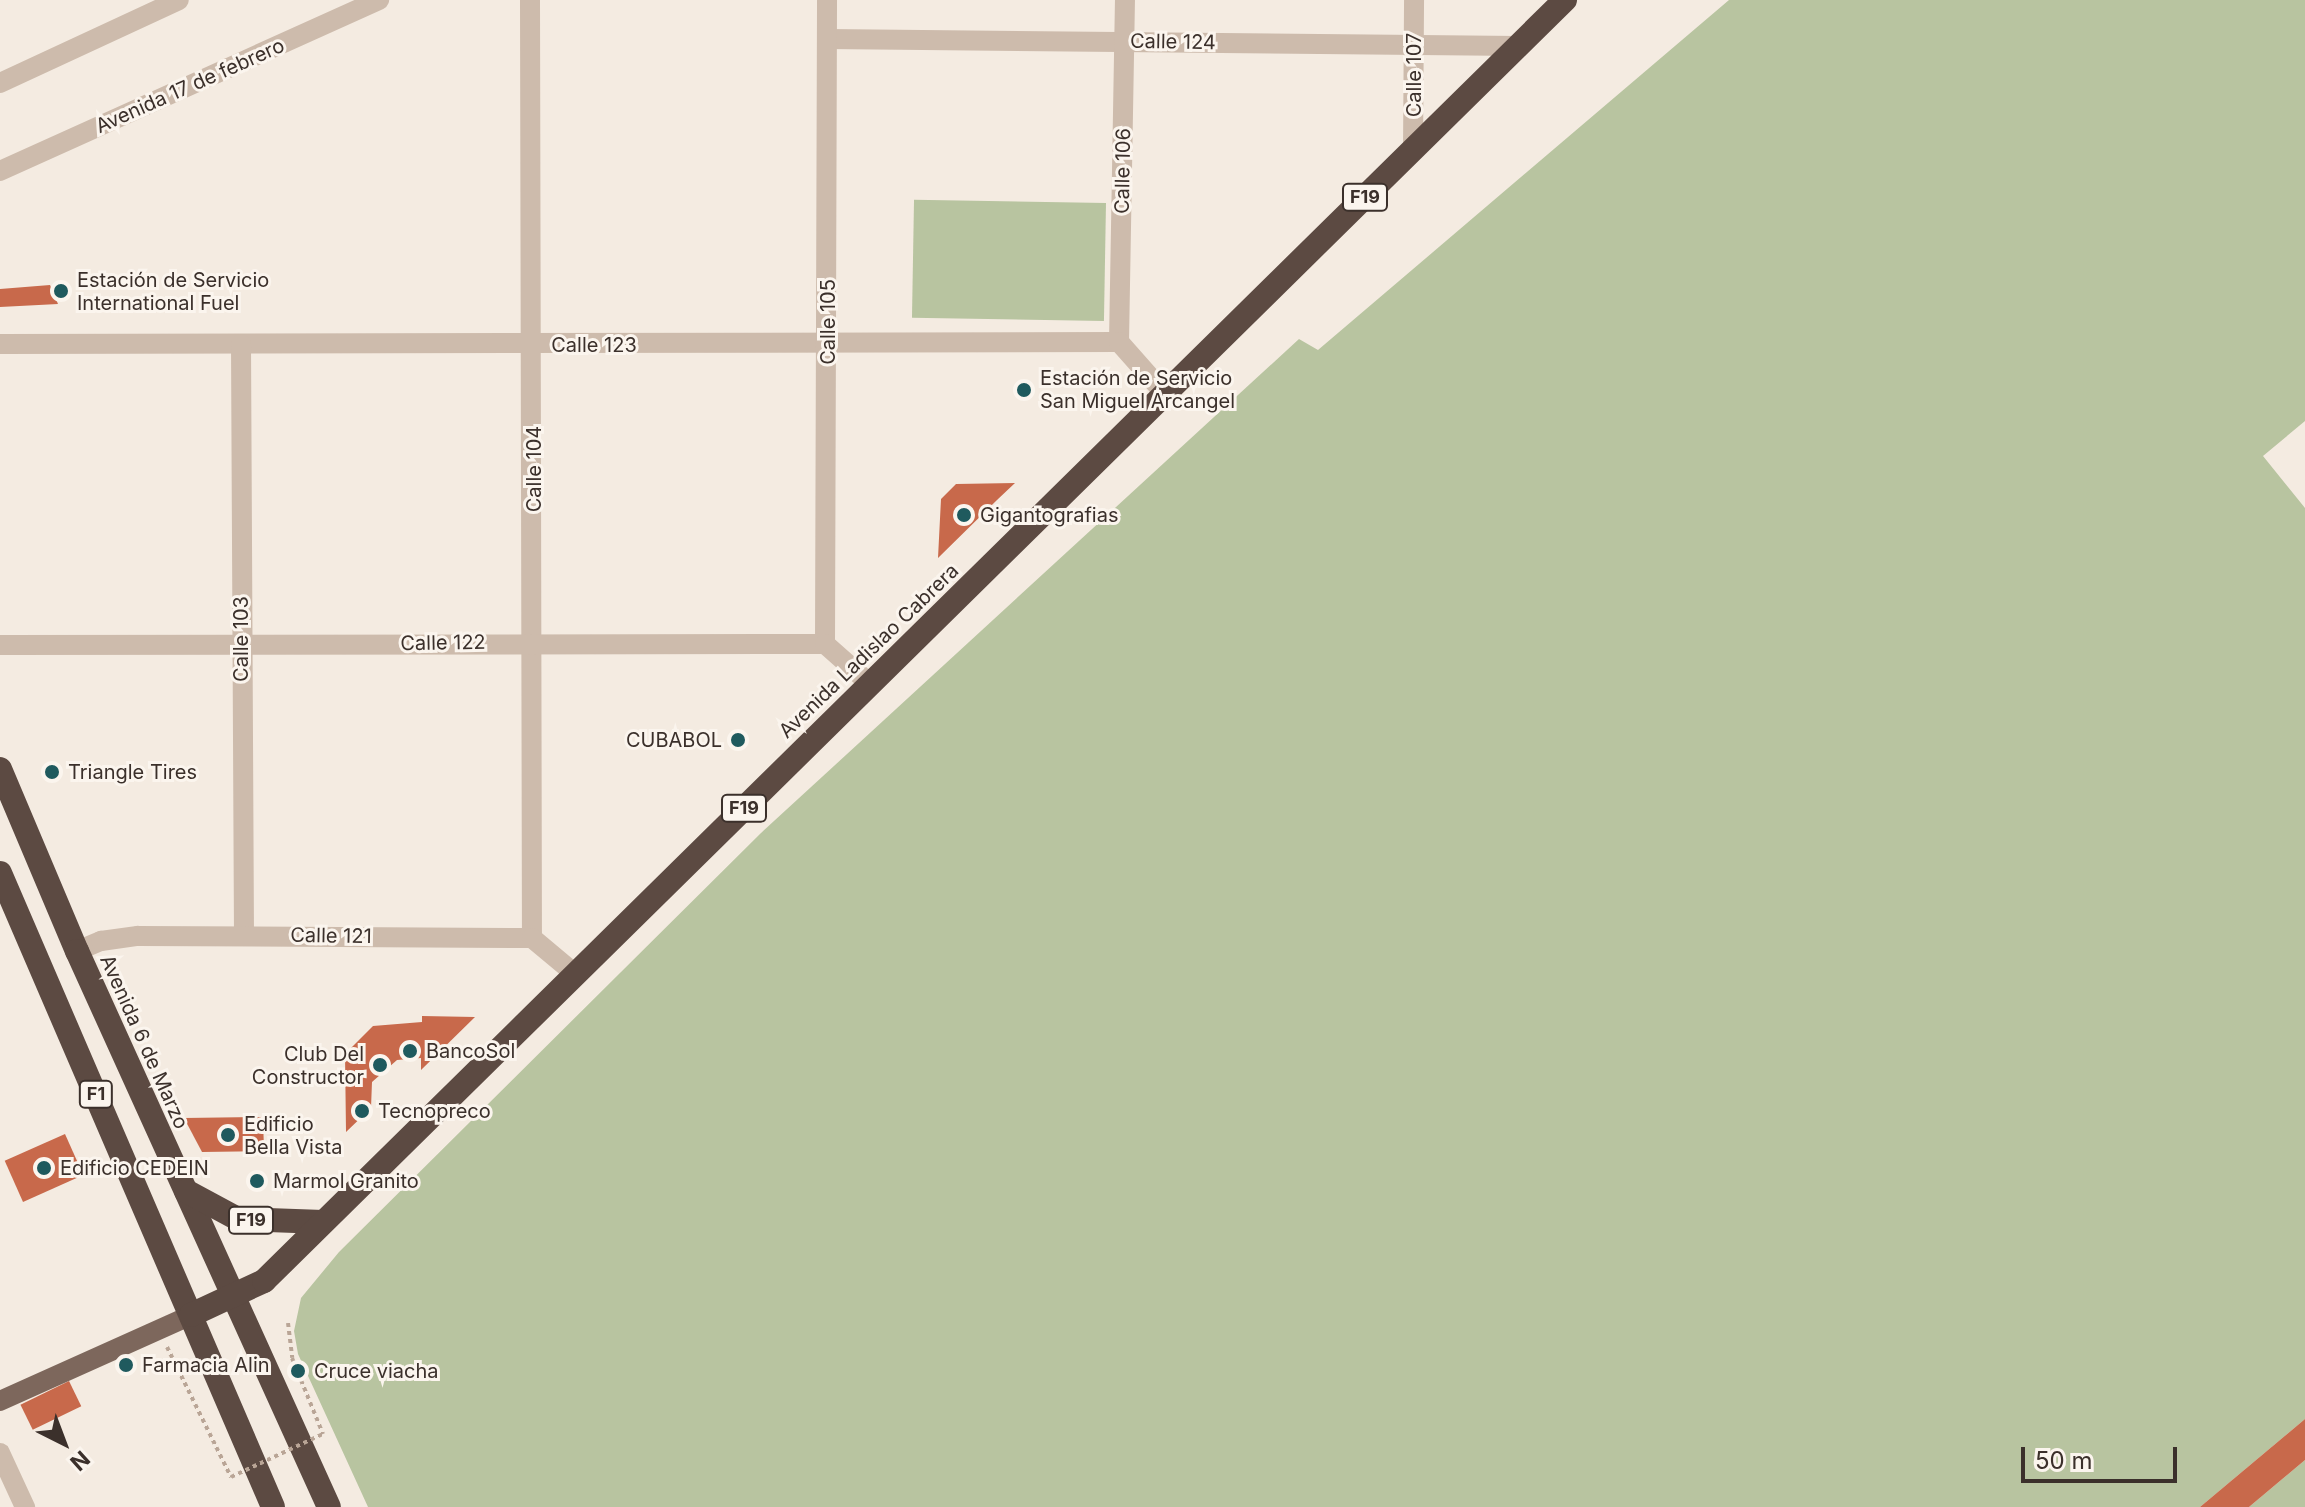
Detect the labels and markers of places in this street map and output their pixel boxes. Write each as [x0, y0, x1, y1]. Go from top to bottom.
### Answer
place label: Estación de Servicio International Fuel [77, 268, 269, 315]
marker: Estación de Servicio International Fuel [52, 282, 70, 300]
place label: Estación de Servicio San Miguel Arcangel [1040, 366, 1235, 413]
marker: Estación de Servicio San Miguel Arcangel [1015, 381, 1033, 399]
place label: Gigantografias [980, 503, 1118, 527]
marker: Gigantografias [955, 506, 973, 524]
place label: CUBABOL [626, 728, 722, 752]
marker: CUBABOL [729, 731, 747, 749]
place label: Triangle Tires [68, 760, 197, 784]
marker: Triangle Tires [43, 763, 61, 781]
place label: BancoSol [426, 1039, 515, 1063]
place label: Club Del Constructor [252, 1042, 364, 1089]
marker: BancoSol [401, 1042, 419, 1060]
marker: Club Del Constructor [371, 1056, 389, 1074]
place label: Tecnopreco [378, 1099, 491, 1123]
marker: Tecnopreco [353, 1102, 371, 1120]
place label: Edificio Bella Vista [244, 1112, 342, 1159]
marker: Edificio Bella Vista [219, 1126, 237, 1144]
place label: Edificio CEDEIN [60, 1156, 209, 1180]
marker: Edificio CEDEIN [35, 1159, 53, 1177]
place label: Marmol Granito [273, 1169, 419, 1193]
marker: Marmol Granito [248, 1172, 266, 1190]
place label: Farmacia Alin [142, 1353, 270, 1377]
marker: Farmacia Alin [117, 1356, 135, 1374]
place label: Cruce viacha [314, 1359, 438, 1383]
marker: Cruce viacha [289, 1362, 307, 1380]

